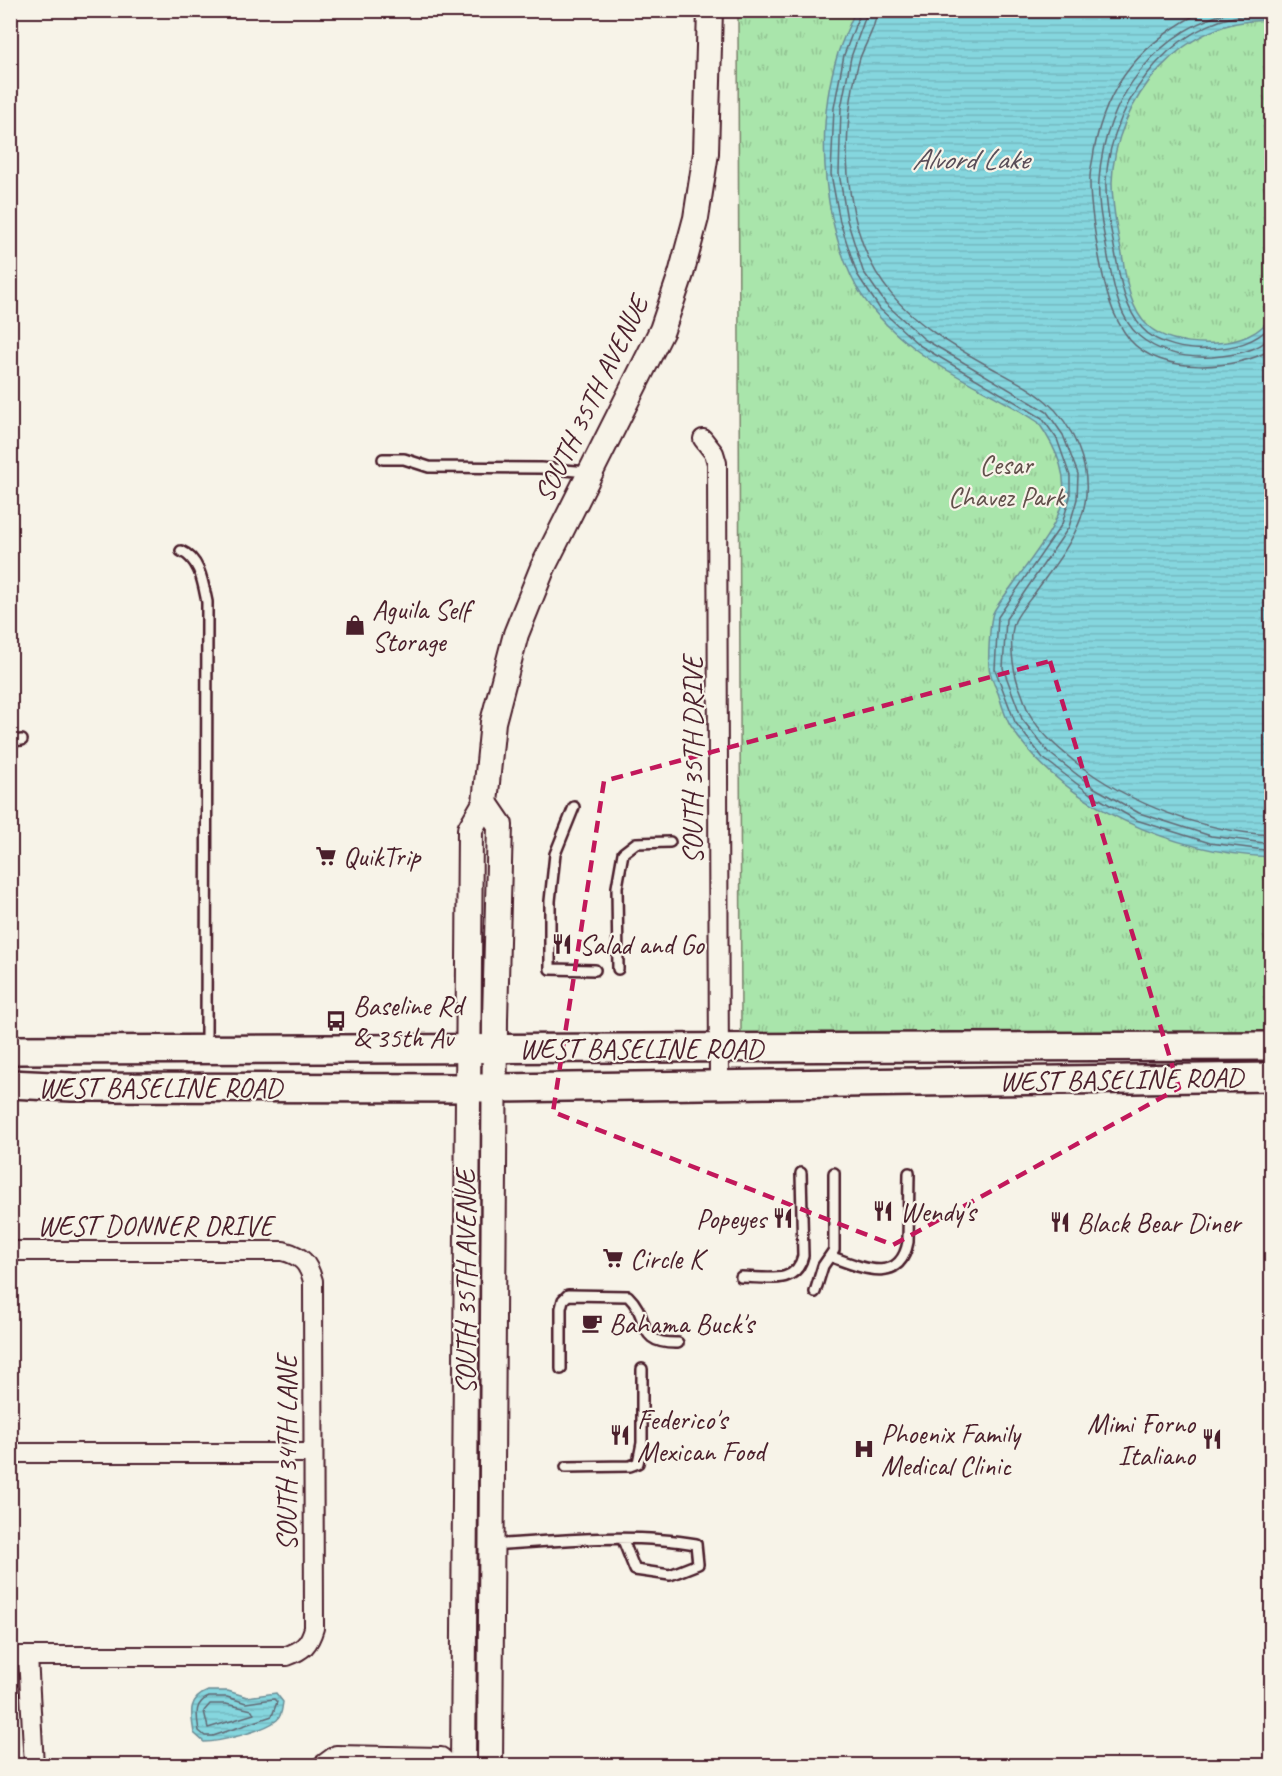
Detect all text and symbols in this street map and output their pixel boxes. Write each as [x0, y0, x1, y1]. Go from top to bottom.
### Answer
water label: Alvord Lake [912, 140, 1032, 178]
street label: SOUTH 35TH AVENUE [526, 288, 657, 508]
park label: Cesar Chavez Park [948, 447, 1066, 514]
place label: Aguila Self Storage [372, 592, 475, 659]
shop icon: Aguila Self Storage [343, 613, 367, 637]
street label: SOUTH 35TH DRIVE [675, 652, 710, 864]
place label: QuikTrip [343, 839, 423, 874]
supermarket icon: QuikTrip [314, 844, 338, 868]
place label: Salad and Go [579, 927, 706, 962]
restaurant icon: Salad and Go [550, 932, 574, 956]
place label: Baseline Rd & 35th Av [353, 988, 467, 1055]
bus stop icon: Baseline Rd & 35th Av [324, 1009, 348, 1033]
street label: WEST BASELINE ROAD [519, 1031, 766, 1066]
street label: WEST BASELINE ROAD [999, 1059, 1246, 1099]
street label: WEST BASELINE ROAD [38, 1070, 285, 1105]
street label: SOUTH 35TH AVENUE [448, 1167, 483, 1394]
place label: Wendy's [900, 1194, 978, 1229]
restaurant icon: Wendy's [871, 1199, 895, 1223]
place label: Popeyes [696, 1201, 768, 1236]
place label: Black Bear Diner [1077, 1205, 1243, 1240]
restaurant icon: Popeyes [771, 1206, 795, 1230]
street label: WEST DONNER DRIVE [37, 1208, 276, 1243]
restaurant icon: Black Bear Diner [1048, 1210, 1072, 1234]
place label: Circle K [630, 1241, 709, 1276]
supermarket icon: Circle K [601, 1246, 625, 1270]
place label: Bahama Buck's [609, 1306, 756, 1341]
cafe icon: Bahama Buck's [580, 1311, 604, 1335]
street label: SOUTH 34TH LANE [269, 1351, 304, 1551]
place label: Federico's Mexican Food [637, 1402, 769, 1469]
place label: Mimi Forno Italiano [1087, 1406, 1197, 1473]
place label: Phoenix Family Medical Clinic [881, 1416, 1022, 1483]
restaurant icon: Federico's Mexican Food [608, 1423, 632, 1447]
restaurant icon: Mimi Forno Italiano [1200, 1427, 1224, 1451]
hospital icon: Phoenix Family Medical Clinic [852, 1437, 876, 1461]

